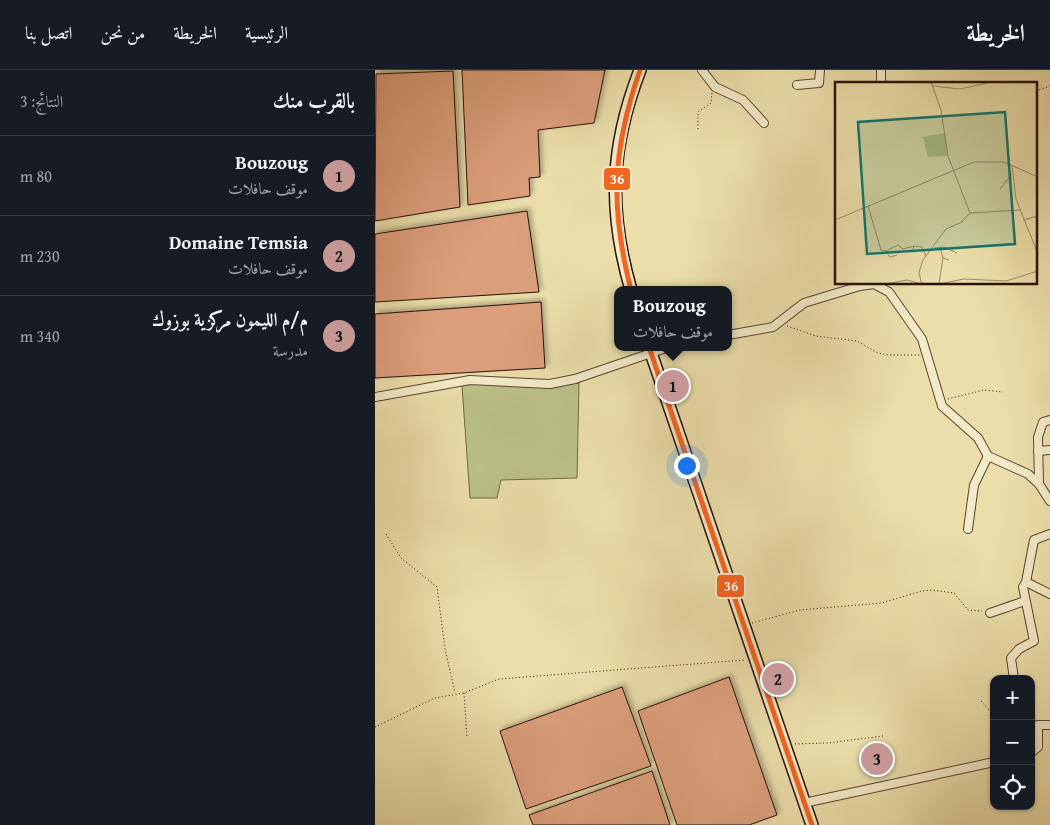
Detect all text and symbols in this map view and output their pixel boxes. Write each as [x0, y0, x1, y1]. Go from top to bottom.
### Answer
text: الخريطة [967, 15, 1025, 50]
text: اتصل بنا [25, 19, 72, 46]
text: من نحن [100, 19, 145, 46]
text: الخريطة [173, 19, 217, 46]
text: الرئيسية [245, 19, 288, 46]
inset map [835, 82, 1037, 285]
text: بالقرب منك [273, 85, 355, 116]
text: النتائج: 3 [20, 89, 63, 113]
text: Bouzoug [235, 148, 308, 176]
text: 80 m [20, 164, 52, 188]
text: 1 [335, 164, 343, 188]
line badge: 36 [603, 167, 631, 191]
text: 36 [610, 169, 624, 189]
text: موقف حافلات [228, 176, 308, 200]
text: Domaine Temsia [169, 228, 308, 256]
text: 230 m [20, 244, 60, 268]
text: 2 [335, 244, 343, 268]
text: موقف حافلات [228, 256, 308, 280]
popup [614, 286, 732, 351]
text: Bouzoug [633, 291, 706, 319]
text: م/م الليمون مركزية بوزوك [152, 305, 308, 333]
text: موقف حافلات [633, 319, 713, 343]
text: 340 m [20, 324, 60, 348]
text: 3 [335, 324, 343, 348]
text: مدرسة [273, 338, 308, 362]
pin: 1 [657, 367, 689, 405]
your location [674, 453, 700, 479]
line badge: 36 [716, 574, 745, 598]
text: 36 [724, 576, 738, 596]
pin: 2 [762, 660, 794, 698]
map controls [990, 675, 1035, 810]
button: + [990, 675, 1035, 720]
button: − [990, 720, 1035, 765]
pin: 3 [861, 740, 893, 778]
button: locate [990, 765, 1035, 810]

